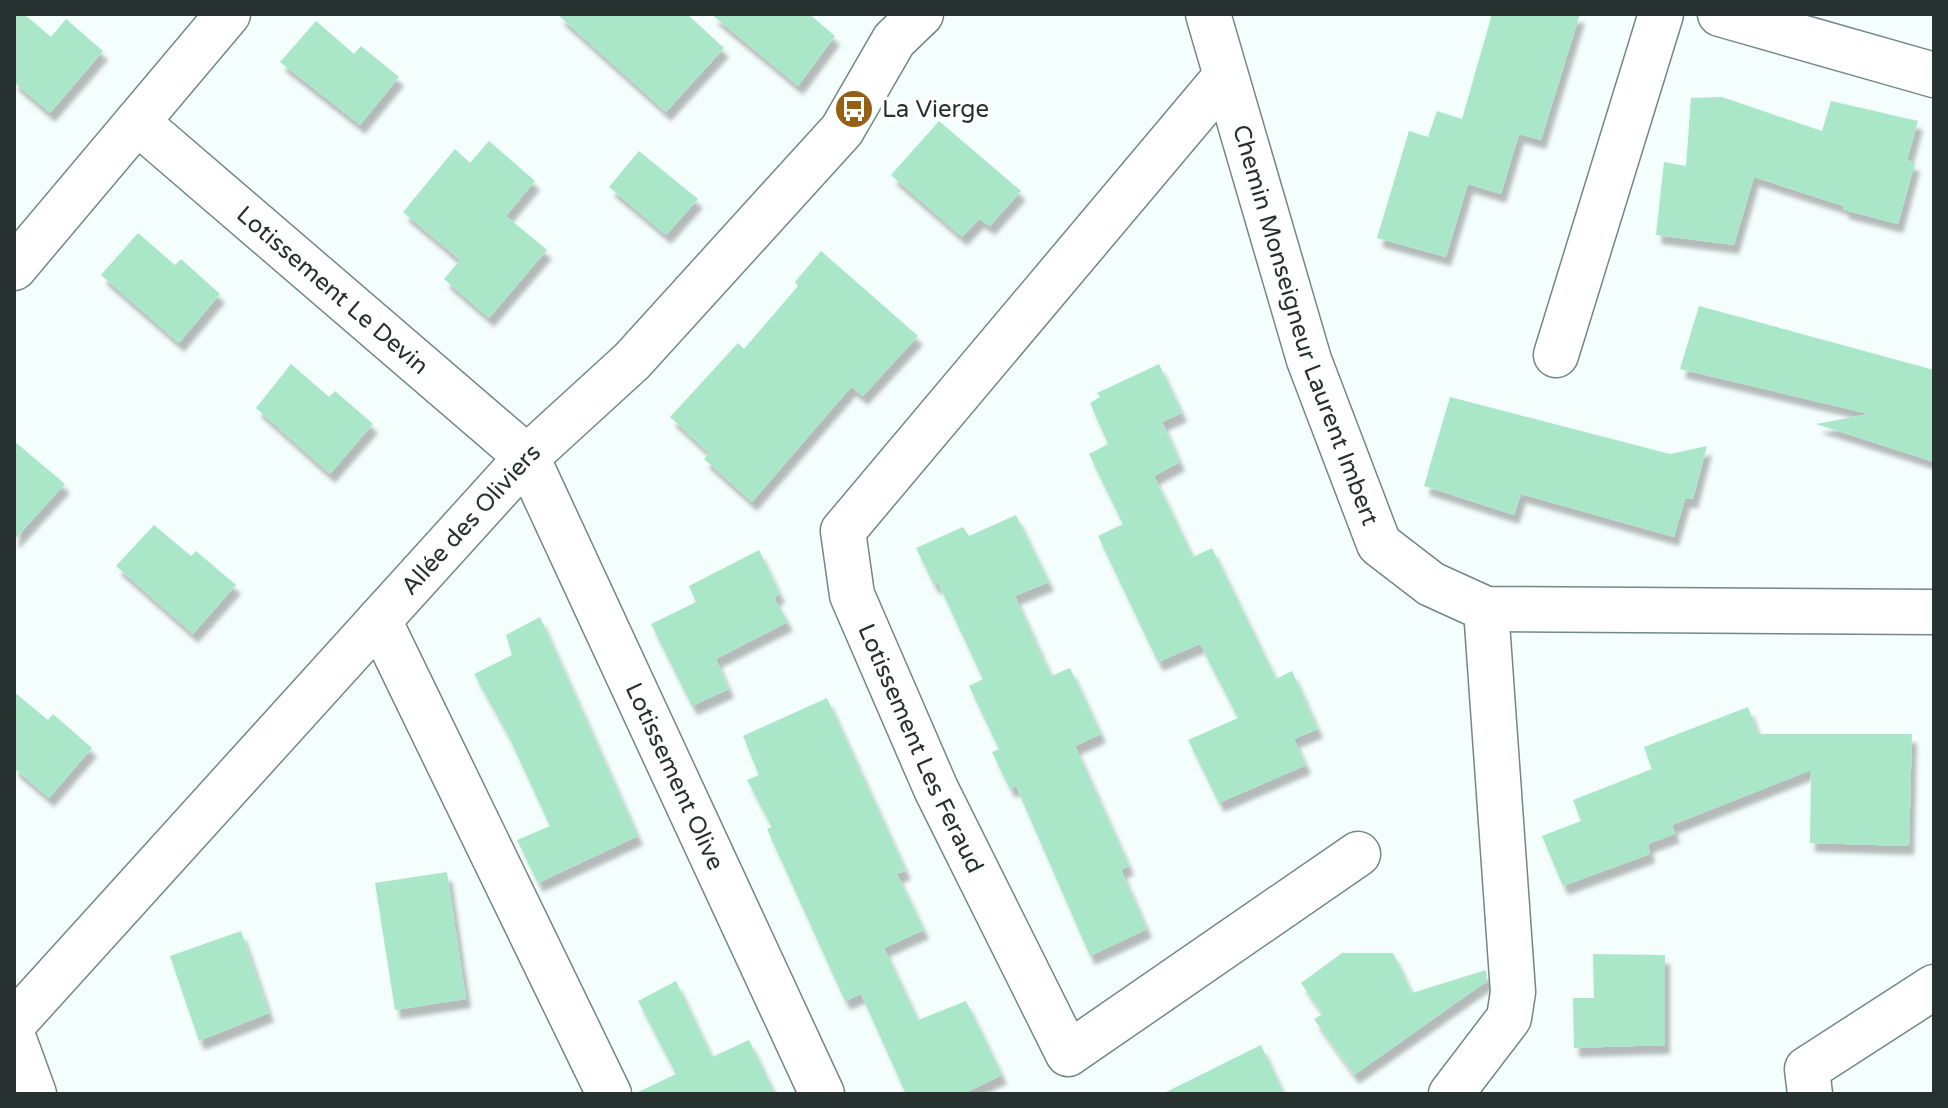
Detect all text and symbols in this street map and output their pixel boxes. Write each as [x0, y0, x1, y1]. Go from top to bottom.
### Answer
bus stop icon: La Vierge [833, 88, 875, 130]
place label: La Vierge [882, 95, 989, 124]
street label: Chemin Monseigneur Laurent Imbert [1227, 121, 1385, 529]
street label: Lotissement Le Devin [231, 200, 435, 380]
street label: Allée des Oliviers [395, 437, 546, 601]
street label: Lotissement Les Feraud [852, 619, 990, 878]
street label: Lotissement Olive [619, 678, 731, 874]

